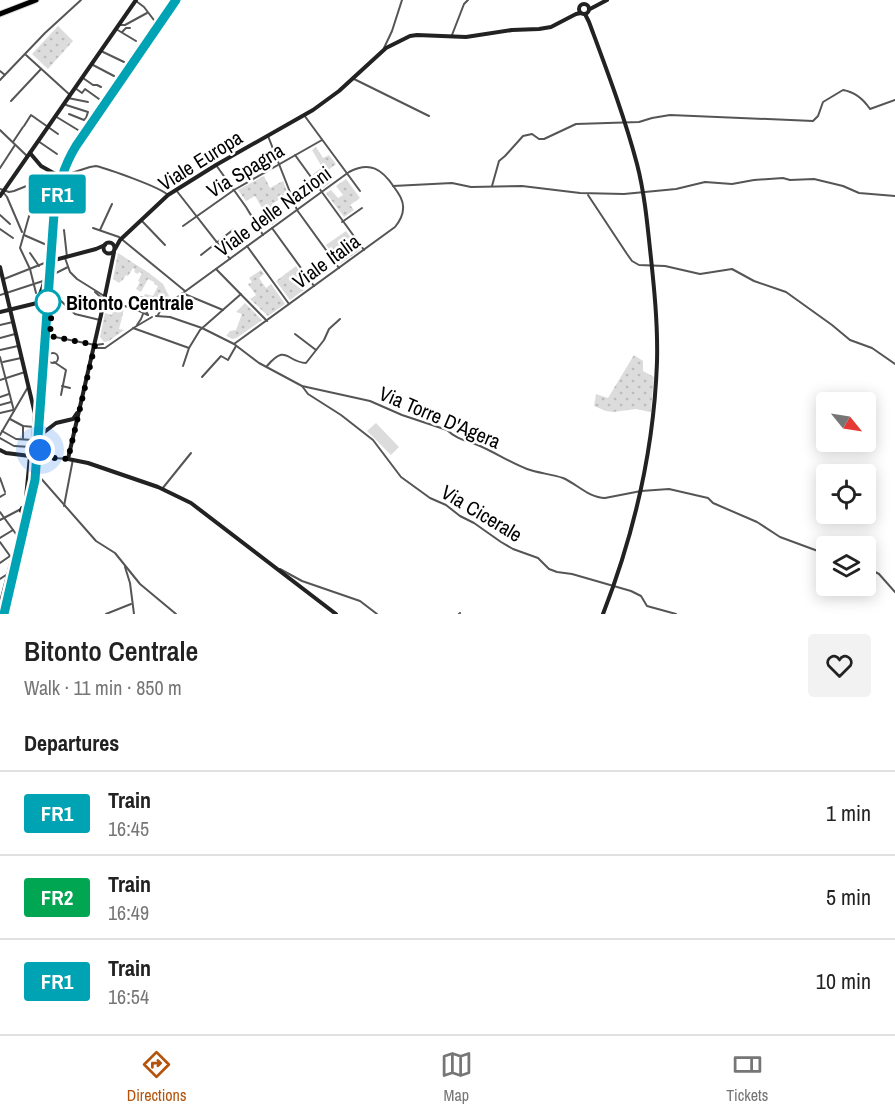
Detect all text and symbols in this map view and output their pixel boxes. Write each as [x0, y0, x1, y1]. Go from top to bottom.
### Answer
street label: Viale Europa [153, 124, 247, 196]
street label: Via Spagna [201, 136, 289, 204]
street label: Viale delle Nazioni [209, 160, 337, 262]
line badge: FR1 [22, 174, 92, 214]
text: FR1 [41, 180, 73, 209]
street label: Viale Italia [287, 227, 365, 295]
marker: Bitonto Centrale [35, 289, 61, 315]
place label: Bitonto Centrale [66, 289, 194, 316]
street label: Via Torre D'Agera [375, 379, 505, 455]
north arrow [816, 392, 876, 452]
map controls [816, 392, 876, 596]
your location [25, 435, 55, 465]
button: locate [816, 464, 876, 524]
street label: Via Cicerale [436, 478, 528, 548]
button: layers [816, 536, 876, 596]
text: Bitonto Centrale [24, 632, 198, 670]
button: heart [808, 634, 871, 697]
text: Walk · 11 min · 850 m [24, 674, 182, 701]
text: Departures [24, 728, 119, 758]
text: Train [108, 785, 151, 815]
text: 1 min [826, 798, 871, 828]
text: FR1 [41, 799, 73, 828]
text: 16:45 [108, 815, 149, 842]
text: Train [108, 869, 151, 899]
text: 5 min [826, 882, 871, 912]
text: FR2 [41, 883, 73, 912]
text: 16:49 [108, 899, 149, 926]
text: Train [108, 953, 151, 983]
text: 10 min [816, 966, 871, 996]
text: FR1 [41, 967, 73, 996]
text: 16:54 [108, 983, 149, 1010]
tab: Directions [127, 1048, 186, 1106]
tab: Map [440, 1048, 473, 1106]
tab: Tickets [726, 1048, 768, 1106]

